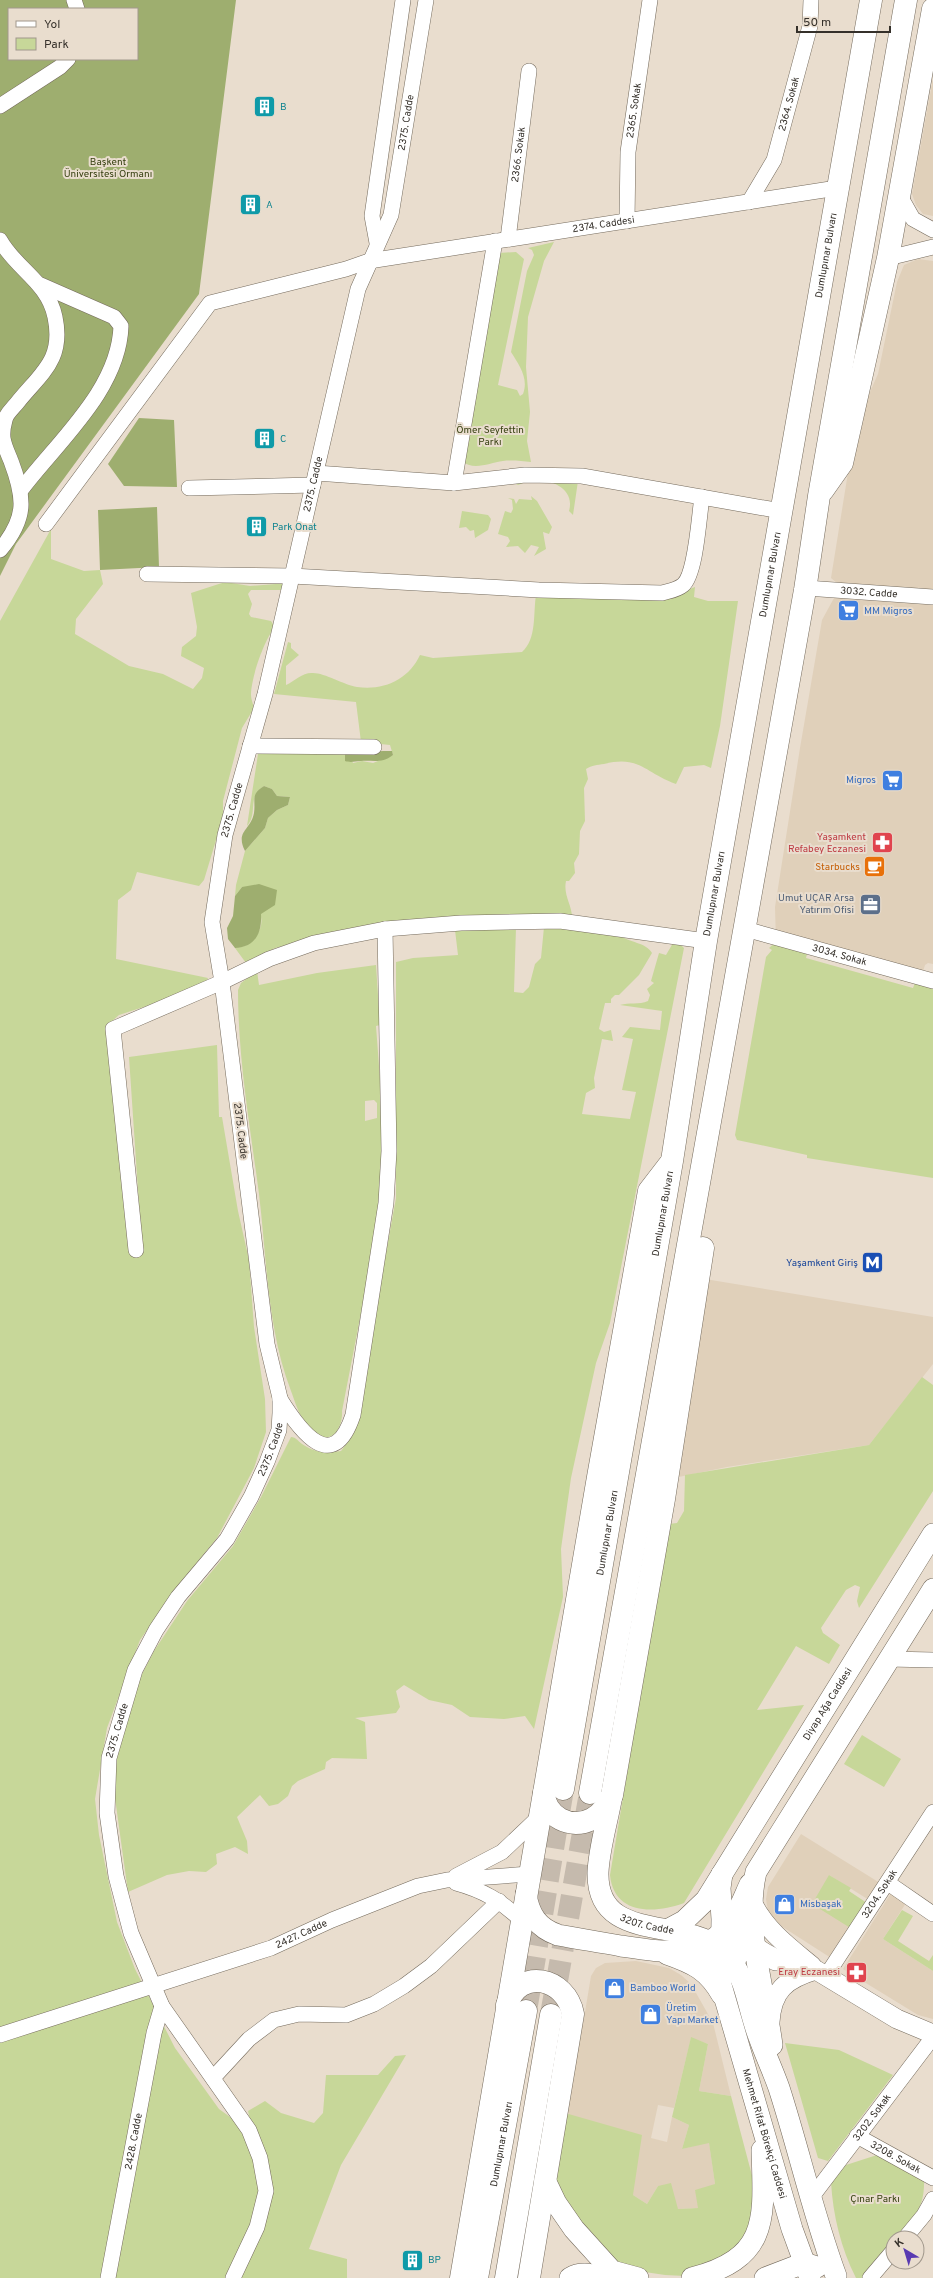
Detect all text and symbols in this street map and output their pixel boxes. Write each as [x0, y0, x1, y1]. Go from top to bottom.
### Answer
legend [8, 8, 138, 60]
scale bar [797, 8, 890, 34]
text: 50 m [803, 15, 831, 31]
text: Yol [44, 17, 60, 33]
text: Park [44, 37, 69, 53]
street label: 2364. Sokak [776, 75, 803, 133]
street label: 2365. Sokak [624, 82, 644, 139]
building icon: B [252, 94, 278, 120]
street label: 2375. Cadde [395, 94, 417, 152]
place label: B [280, 101, 287, 114]
street label: 2366. Sokak [509, 126, 528, 183]
park label: Başkent Üniversitesi Ormanı [64, 156, 152, 181]
building icon: A [237, 192, 263, 218]
place label: A [266, 199, 273, 212]
street label: Dumlupınar Bulvarı [812, 212, 840, 299]
street label: 2374. Caddesi [571, 213, 635, 236]
park label: Ömer Seyfettin Parkı [456, 424, 524, 449]
building icon: C [251, 426, 277, 452]
place label: C [280, 433, 286, 446]
street label: 2375. Cadde [300, 455, 326, 513]
building icon: Park Onat [244, 514, 270, 540]
place label: Park Onat [272, 521, 317, 534]
street label: Dumlupınar Bulvarı [756, 531, 784, 618]
street label: 3032. Cadde [840, 584, 898, 601]
supermarket icon: MM Migros [835, 598, 861, 624]
place label: MM Migros [864, 605, 913, 618]
supermarket icon: Migros [879, 767, 905, 793]
place label: Migros [846, 774, 876, 787]
street label: 2375. Cadde [218, 781, 246, 839]
pharmacy icon: Yaşamkent Refabey Eczanesi [869, 830, 895, 856]
place label: Yaşamkent Refabey Eczanesi [788, 831, 866, 856]
street label: Dumlupınar Bulvarı [700, 850, 728, 937]
cafe icon: Starbucks [862, 854, 888, 880]
place label: Starbucks [815, 861, 860, 874]
office icon: Umut UÇAR Arsa Yatırım Ofisi [857, 891, 883, 917]
place label: Umut UÇAR Arsa Yatırım Ofisi [778, 892, 854, 917]
street label: 3034. Sokak [811, 941, 868, 969]
street label: 2375. Cadde [230, 1102, 250, 1160]
street label: Dumlupınar Bulvarı [649, 1170, 677, 1257]
metro station icon: Yaşamkent Giriş [860, 1250, 886, 1276]
place label: Yaşamkent Giriş [786, 1257, 858, 1270]
street label: 2375. Cadde [255, 1422, 286, 1479]
street label: Dumlupınar Bulvarı [594, 1489, 621, 1577]
street label: Diyap Ağa Caddesi [800, 1665, 855, 1743]
street label: 2375. Cadde [103, 1702, 131, 1760]
street label: 3204. Sokak [859, 1867, 900, 1921]
shop icon: Misbaşak [771, 1891, 797, 1917]
place label: Misbaşak [800, 1898, 841, 1911]
street label: 3207. Cadde [617, 1911, 675, 1937]
street label: 2427. Cadde [273, 1917, 329, 1952]
pharmacy icon: Eray Eczanesi [843, 1959, 869, 1985]
place label: Eray Eczanesi [778, 1966, 840, 1979]
shop icon: Bamboo World [601, 1975, 627, 2001]
place label: Bamboo World [630, 1982, 696, 1995]
shop icon: Üretim Yapı Market [637, 2001, 663, 2027]
place label: Üretim Yapı Market [666, 2002, 719, 2027]
street label: Mehmet Rifat Börekçi Caddesi [739, 2067, 789, 2200]
street label: 3202. Sokak [850, 2091, 894, 2144]
street label: Dumlupınar Bulvarı [487, 2101, 516, 2188]
street label: 2428. Cadde [122, 2112, 145, 2171]
street label: 3208. Sokak [868, 2138, 923, 2177]
park label: Çınar Parkı [850, 2193, 900, 2206]
north arrow [885, 2230, 925, 2270]
text: K [892, 2235, 907, 2251]
building icon: BP [400, 2247, 426, 2273]
place label: BP [428, 2254, 441, 2267]

